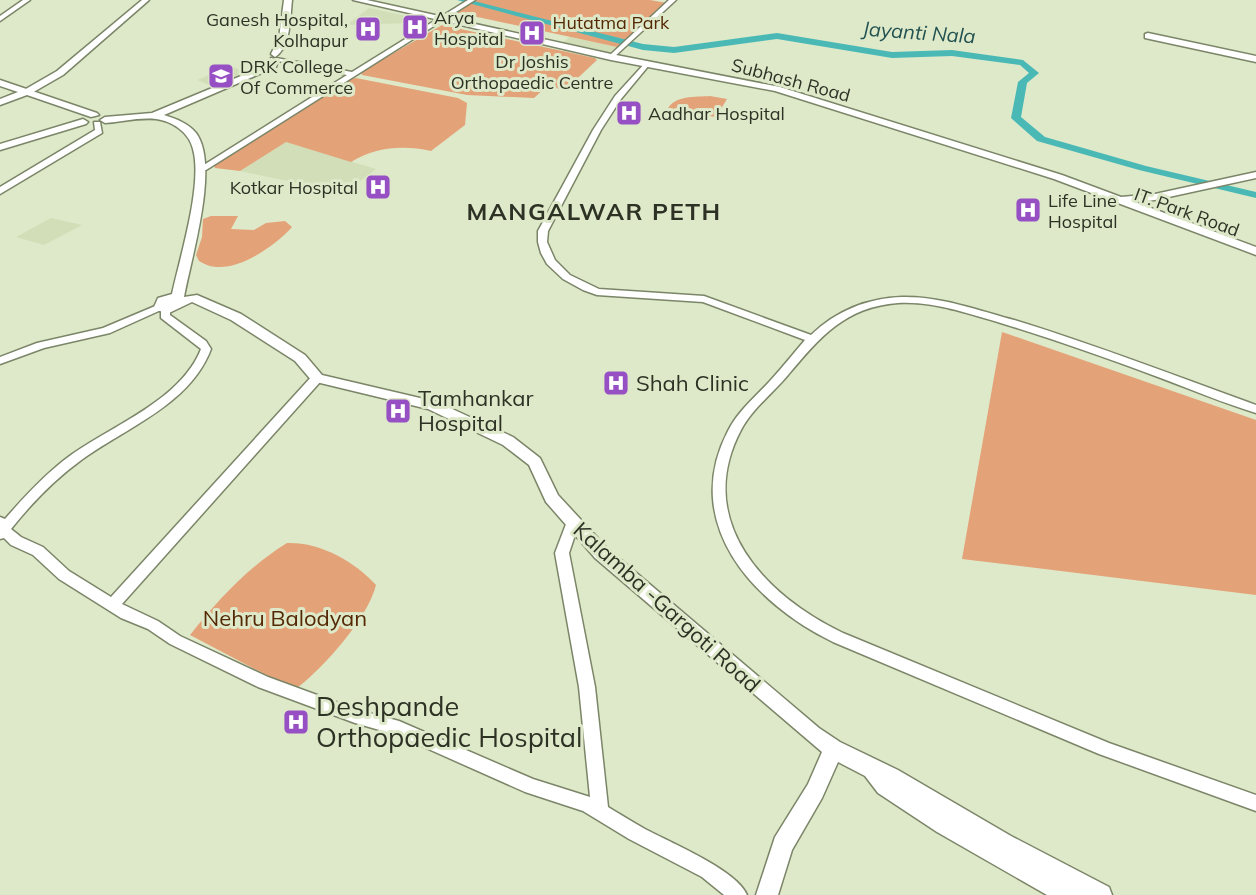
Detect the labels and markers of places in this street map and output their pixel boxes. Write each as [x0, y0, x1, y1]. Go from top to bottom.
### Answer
place label: Arya Hospital [434, 6, 503, 50]
place label: Ganesh Hospital, Kolhapur [206, 8, 348, 52]
hospital icon: Arya Hospital [400, 12, 430, 42]
hospital icon: Ganesh Hospital, Kolhapur [353, 14, 383, 44]
hospital icon: Dr Joshis Orthopaedic Centre [517, 18, 547, 48]
place label: Dr Joshis Orthopaedic Centre [451, 50, 613, 94]
place label: DRK College Of Commerce [240, 55, 353, 99]
school or university icon: DRK College Of Commerce [206, 61, 236, 91]
hospital icon: Aadhar Hospital [614, 98, 644, 128]
place label: Aadhar Hospital [648, 102, 785, 125]
hospital icon: Kotkar Hospital [363, 172, 393, 202]
place label: Kotkar Hospital [230, 176, 358, 199]
place label: Life Line Hospital [1048, 189, 1117, 233]
hospital icon: Life Line Hospital [1013, 195, 1043, 225]
hospital icon: Shah Clinic [601, 368, 631, 398]
place label: Shah Clinic [636, 369, 749, 397]
place label: Tamhankar Hospital [418, 384, 534, 437]
hospital icon: Tamhankar Hospital [383, 396, 413, 426]
place label: Deshpande Orthopaedic Hospital [316, 689, 582, 754]
hospital icon: Deshpande Orthopaedic Hospital [281, 707, 311, 737]

